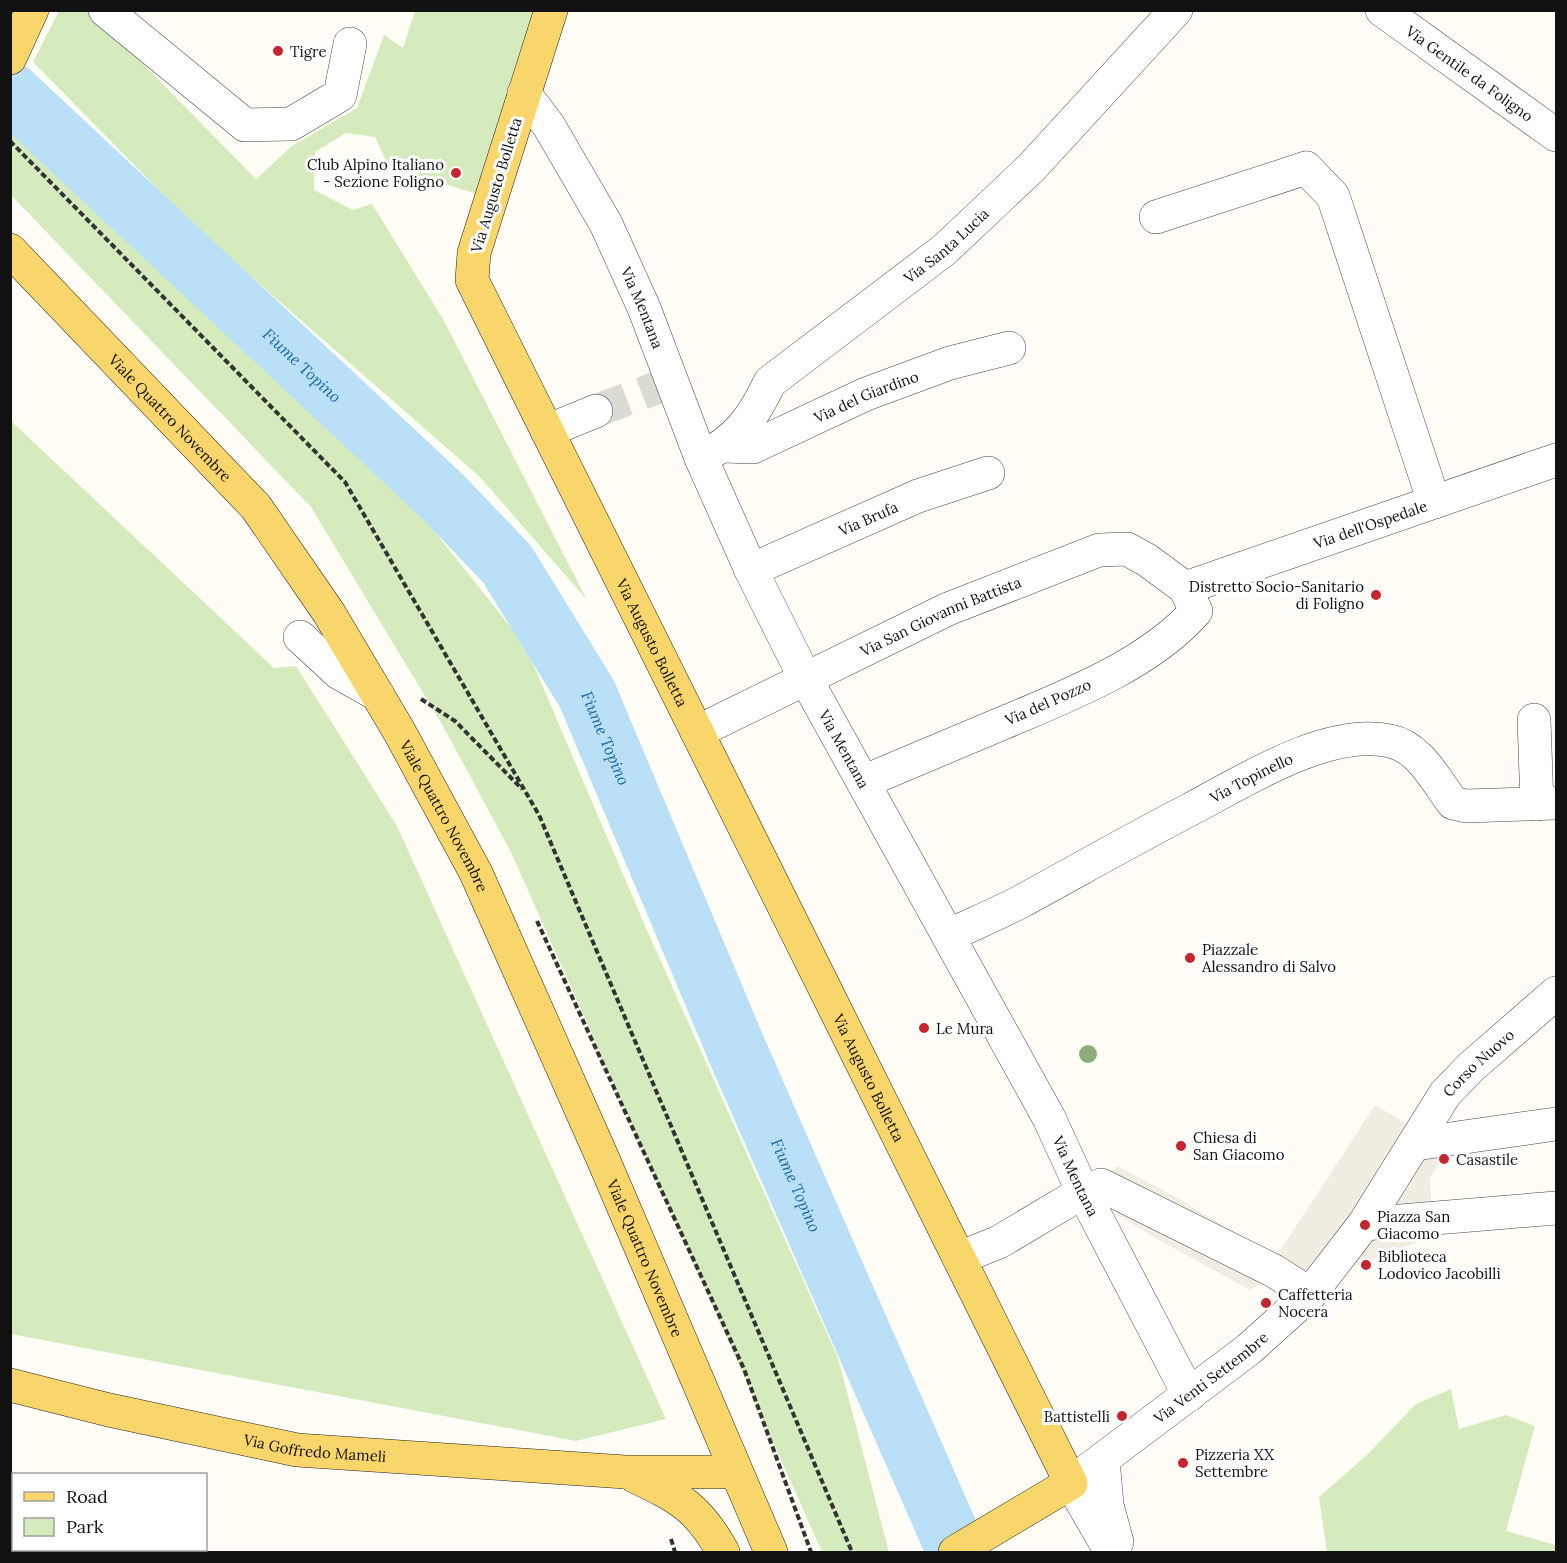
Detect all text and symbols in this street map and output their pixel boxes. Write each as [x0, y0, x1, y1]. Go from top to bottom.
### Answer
street label: Via Gentile da Foligno [1402, 20, 1537, 125]
place label: Tigre [290, 42, 327, 61]
marker: Tigre [271, 44, 285, 58]
street label: Via Augusto Bolletta [466, 115, 526, 256]
place label: Club Alpino Italiano - Sezione Foligno [307, 155, 444, 191]
marker: Club Alpino Italiano - Sezione Foligno [449, 166, 463, 180]
street label: Via Santa Lucia [899, 203, 993, 287]
street label: Via Mentana [617, 263, 668, 351]
water label: Fiume Topino [259, 324, 345, 407]
street label: Viale Quattro Novembre [104, 349, 236, 485]
street label: Via del Giardino [810, 366, 921, 427]
street label: Via dell'Ospedale [1310, 496, 1430, 553]
street label: Via Brufa [834, 497, 901, 540]
street label: Via San Giovanni Battista [856, 572, 1024, 660]
street label: Via Augusto Bolletta [612, 575, 692, 710]
place label: Distretto Socio-Sanitario di Foligno [1189, 577, 1364, 613]
marker: Distretto Socio-Sanitario di Foligno [1369, 588, 1383, 602]
street label: Via del Pozzo [1001, 674, 1094, 730]
water label: Fiume Topino [577, 688, 634, 788]
street label: Via Mentana [815, 705, 874, 792]
street label: Viale Quattro Novembre [396, 736, 493, 895]
street label: Via Topinello [1205, 748, 1296, 807]
place label: Piazzale Alessandro di Salvo [1201, 940, 1336, 976]
marker: Piazzale Alessandro di Salvo [1183, 951, 1197, 965]
street label: Via Augusto Bolletta [829, 1010, 909, 1145]
place label: Le Mura [936, 1019, 994, 1038]
marker: Le Mura [917, 1021, 931, 1035]
street label: Corso Nuovo [1438, 1024, 1518, 1100]
place label: Chiesa di San Giacomo [1193, 1128, 1285, 1164]
street label: Via Mentana [1049, 1132, 1104, 1220]
water label: Fiume Topino [767, 1135, 825, 1235]
marker: Chiesa di San Giacomo [1174, 1139, 1188, 1153]
place label: Casastile [1456, 1150, 1518, 1169]
marker: Casastile [1437, 1152, 1451, 1166]
street label: Viale Quattro Novembre [603, 1176, 687, 1340]
place label: Piazza San Giacomo [1377, 1207, 1450, 1243]
marker: Piazza San Giacomo [1358, 1218, 1372, 1232]
place label: Biblioteca Lodovico Jacobilli [1378, 1247, 1501, 1283]
marker: Biblioteca Lodovico Jacobilli [1359, 1258, 1373, 1272]
place label: Caffetteria Nocera [1278, 1285, 1353, 1321]
marker: Caffetteria Nocera [1259, 1296, 1273, 1310]
street label: Via Venti Settembre [1149, 1327, 1272, 1428]
place label: Battistelli [1044, 1407, 1110, 1426]
marker: Battistelli [1115, 1409, 1129, 1423]
street label: Via Goffredo Mameli [241, 1429, 387, 1465]
place label: Pizzeria XX Settembre [1195, 1445, 1274, 1481]
marker: Pizzeria XX Settembre [1176, 1456, 1190, 1470]
legend [12, 1473, 207, 1551]
text: Road [66, 1485, 108, 1508]
text: Park [66, 1515, 104, 1538]

